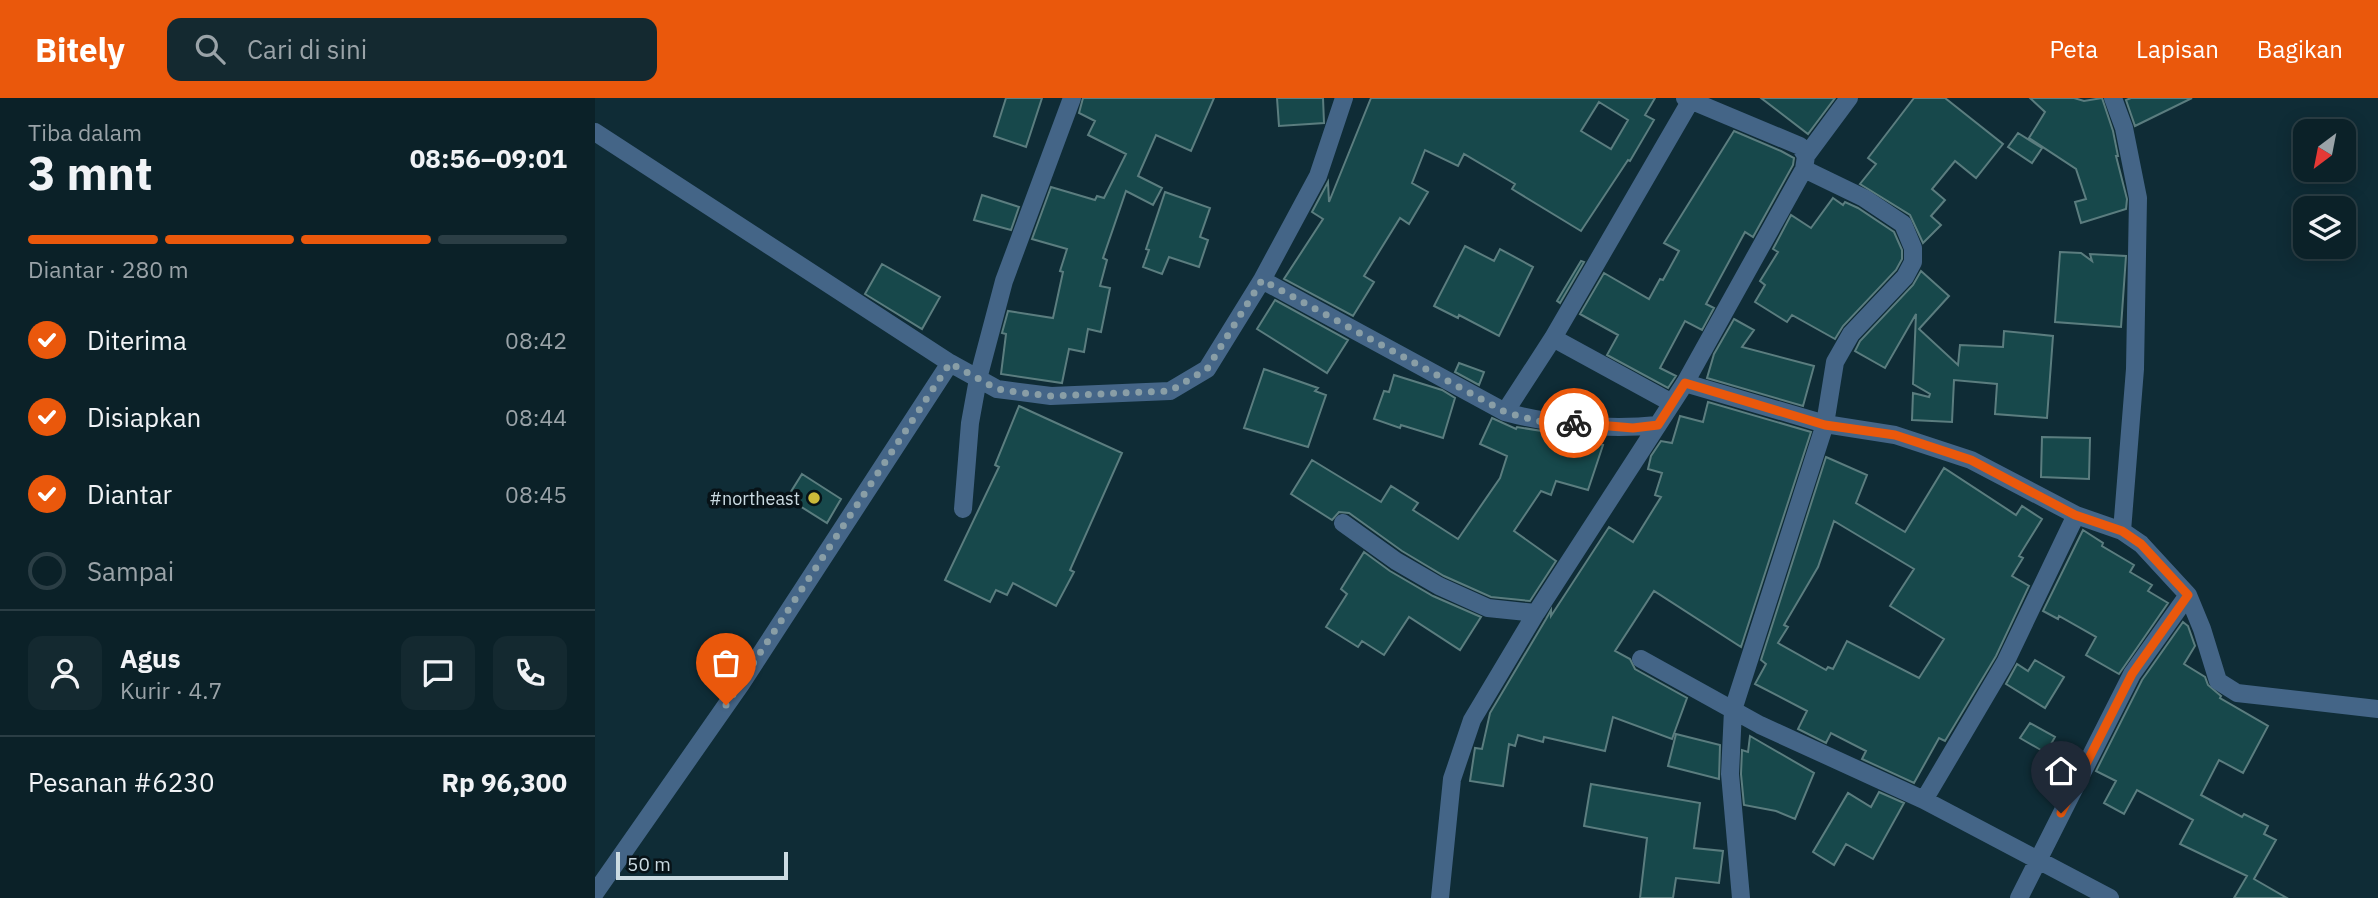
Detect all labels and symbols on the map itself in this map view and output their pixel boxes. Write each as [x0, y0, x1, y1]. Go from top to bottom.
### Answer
north arrow [2293, 119, 2355, 182]
courier [1539, 388, 1609, 458]
place label: #northeast [709, 487, 800, 510]
marker: #northeast [806, 490, 822, 506]
pin [696, 633, 756, 705]
pin [2031, 741, 2091, 813]
scale bar [616, 849, 787, 881]

